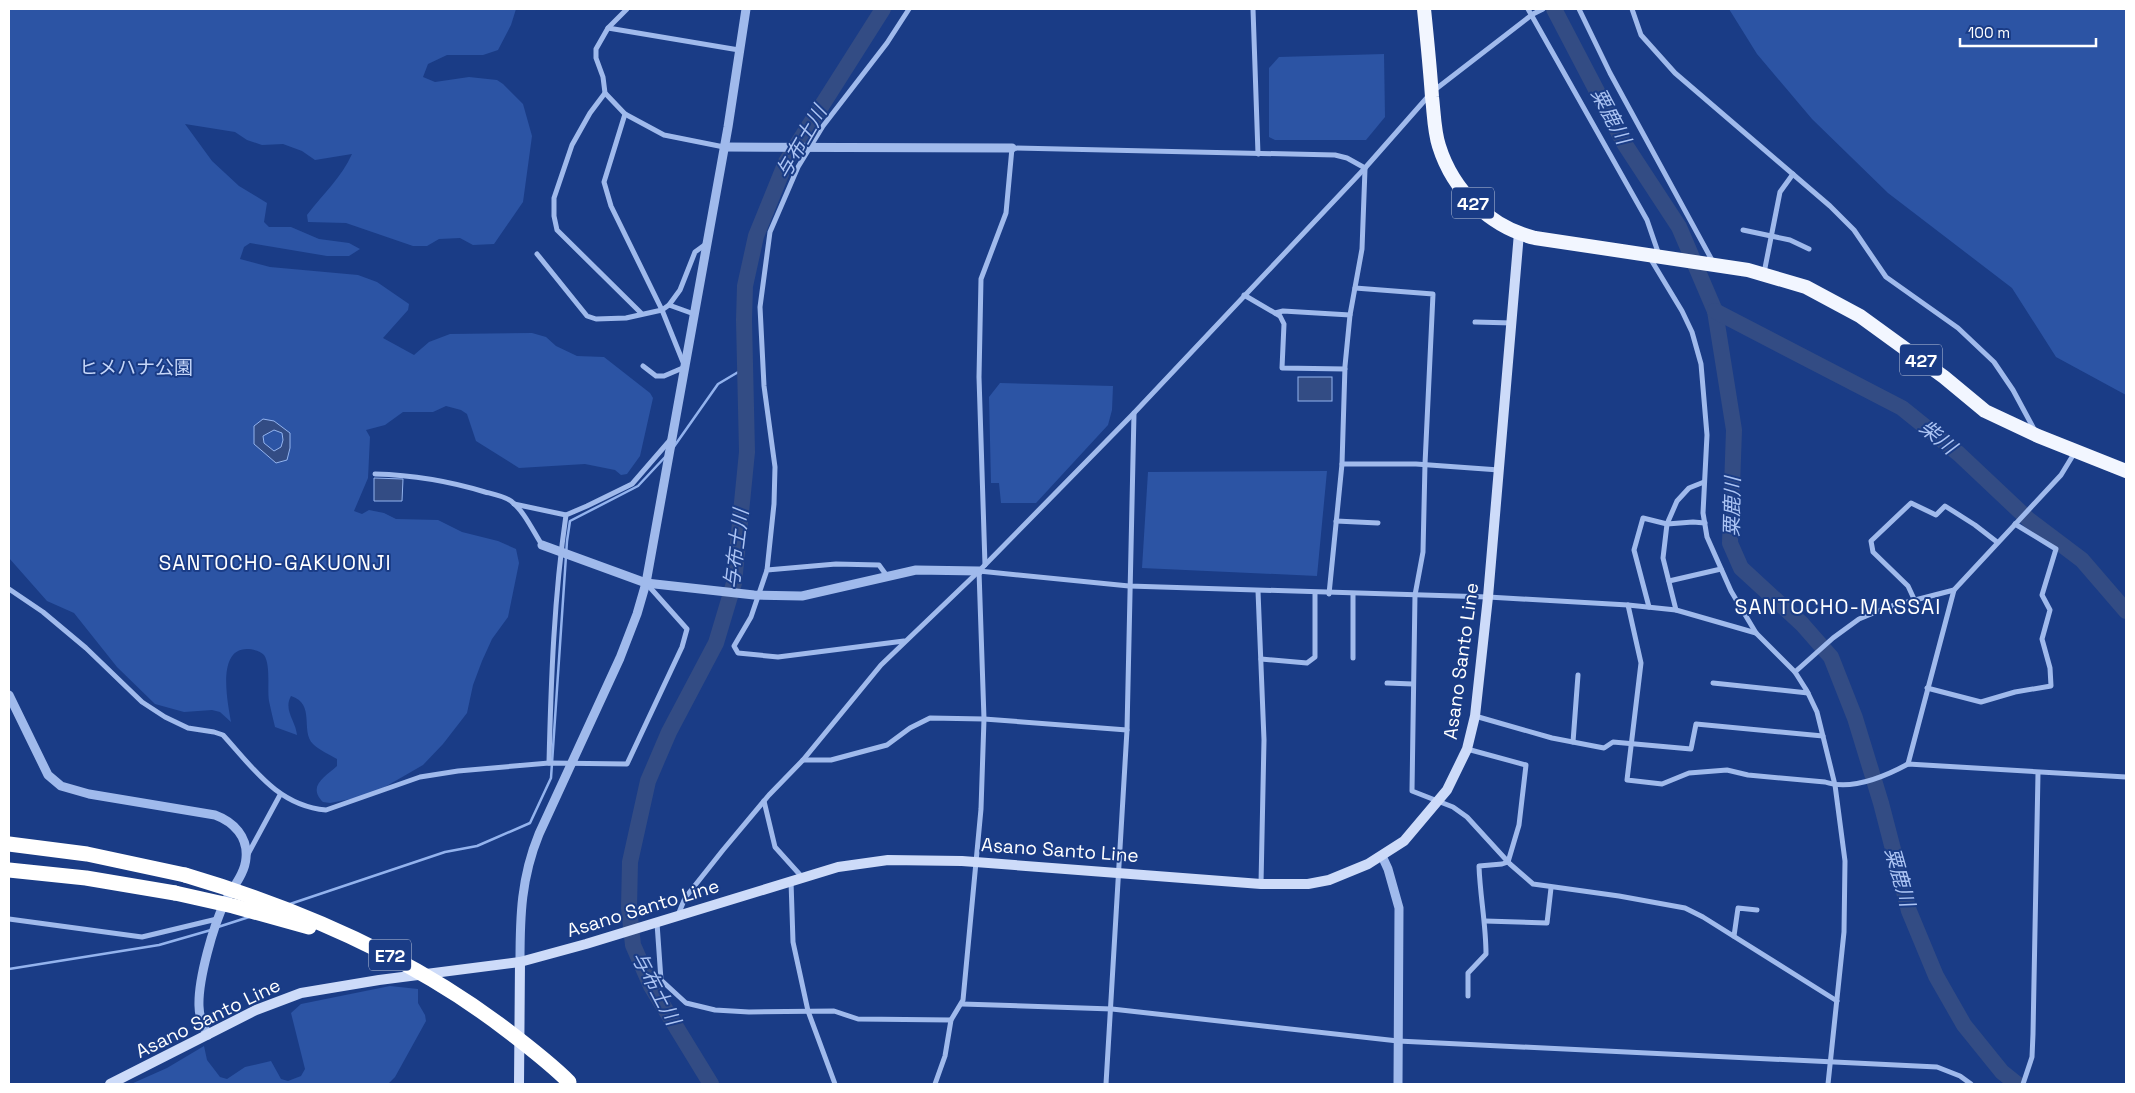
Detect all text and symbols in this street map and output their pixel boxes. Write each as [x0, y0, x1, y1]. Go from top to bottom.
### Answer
scale bar [1960, 15, 2096, 47]
text: 100 m [1968, 23, 2010, 42]
water label: 粟鹿川 [1585, 83, 1638, 150]
water label: 与布土川 [770, 99, 833, 183]
road number: 427 [1452, 188, 1494, 218]
road number: 427 [1900, 344, 1942, 376]
park label: ヒメハナ公園 [79, 355, 193, 380]
water label: 柴川 [1914, 414, 1963, 461]
water label: 粟鹿川 [1718, 475, 1746, 537]
water label: 与布土川 [718, 506, 754, 590]
district label: SANTOCHO-GAKUONJI [158, 549, 392, 576]
street label: Asano Santo Line [1438, 581, 1484, 741]
district label: SANTOCHO-MASSAI [1735, 593, 1941, 620]
street label: Asano Santo Line [980, 832, 1140, 868]
water label: 粟鹿川 [1879, 845, 1921, 911]
street label: Asano Santo Line [564, 873, 722, 943]
road number: E72 [369, 940, 411, 970]
water label: 与布土川 [626, 947, 687, 1031]
street label: Asano Santo Line [132, 972, 284, 1064]

